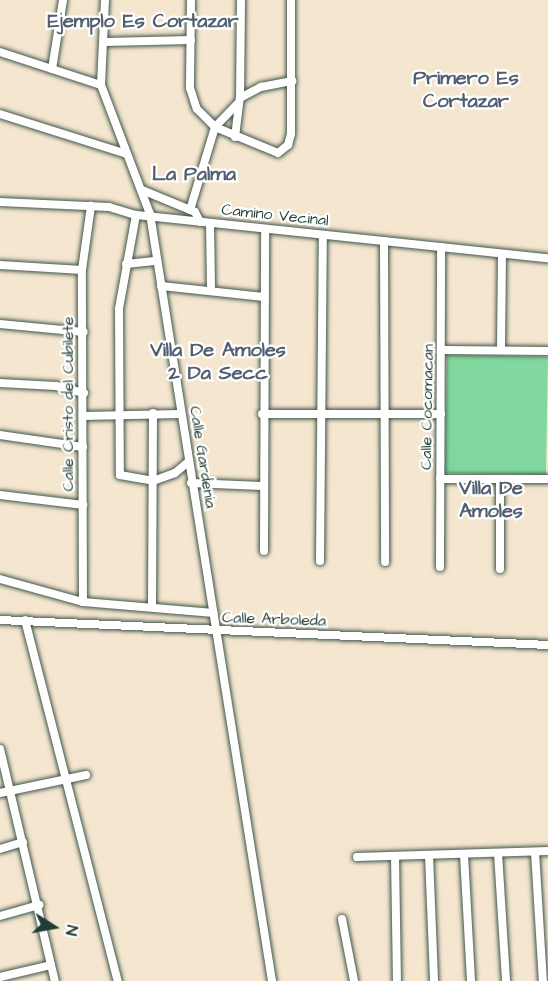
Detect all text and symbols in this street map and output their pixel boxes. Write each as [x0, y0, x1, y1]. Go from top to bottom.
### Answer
district label: Ejemplo Es Cortazar [47, 9, 239, 33]
district label: Primero Es Cortazar [413, 67, 519, 114]
district label: La Palma [152, 162, 236, 186]
street label: Camino Vecinal [220, 200, 330, 230]
street label: Calle Cristo del Cubilete [58, 317, 78, 491]
district label: Villa De Amoles 2 Da Secc [150, 338, 286, 385]
street label: Calle Cocomacan [416, 344, 438, 470]
street label: Calle Gardenia [185, 405, 221, 509]
district label: Villa De Amoles [459, 477, 523, 524]
street label: Calle Arboleda [222, 608, 326, 630]
north arrow [24, 897, 84, 957]
text: N [60, 923, 83, 937]

